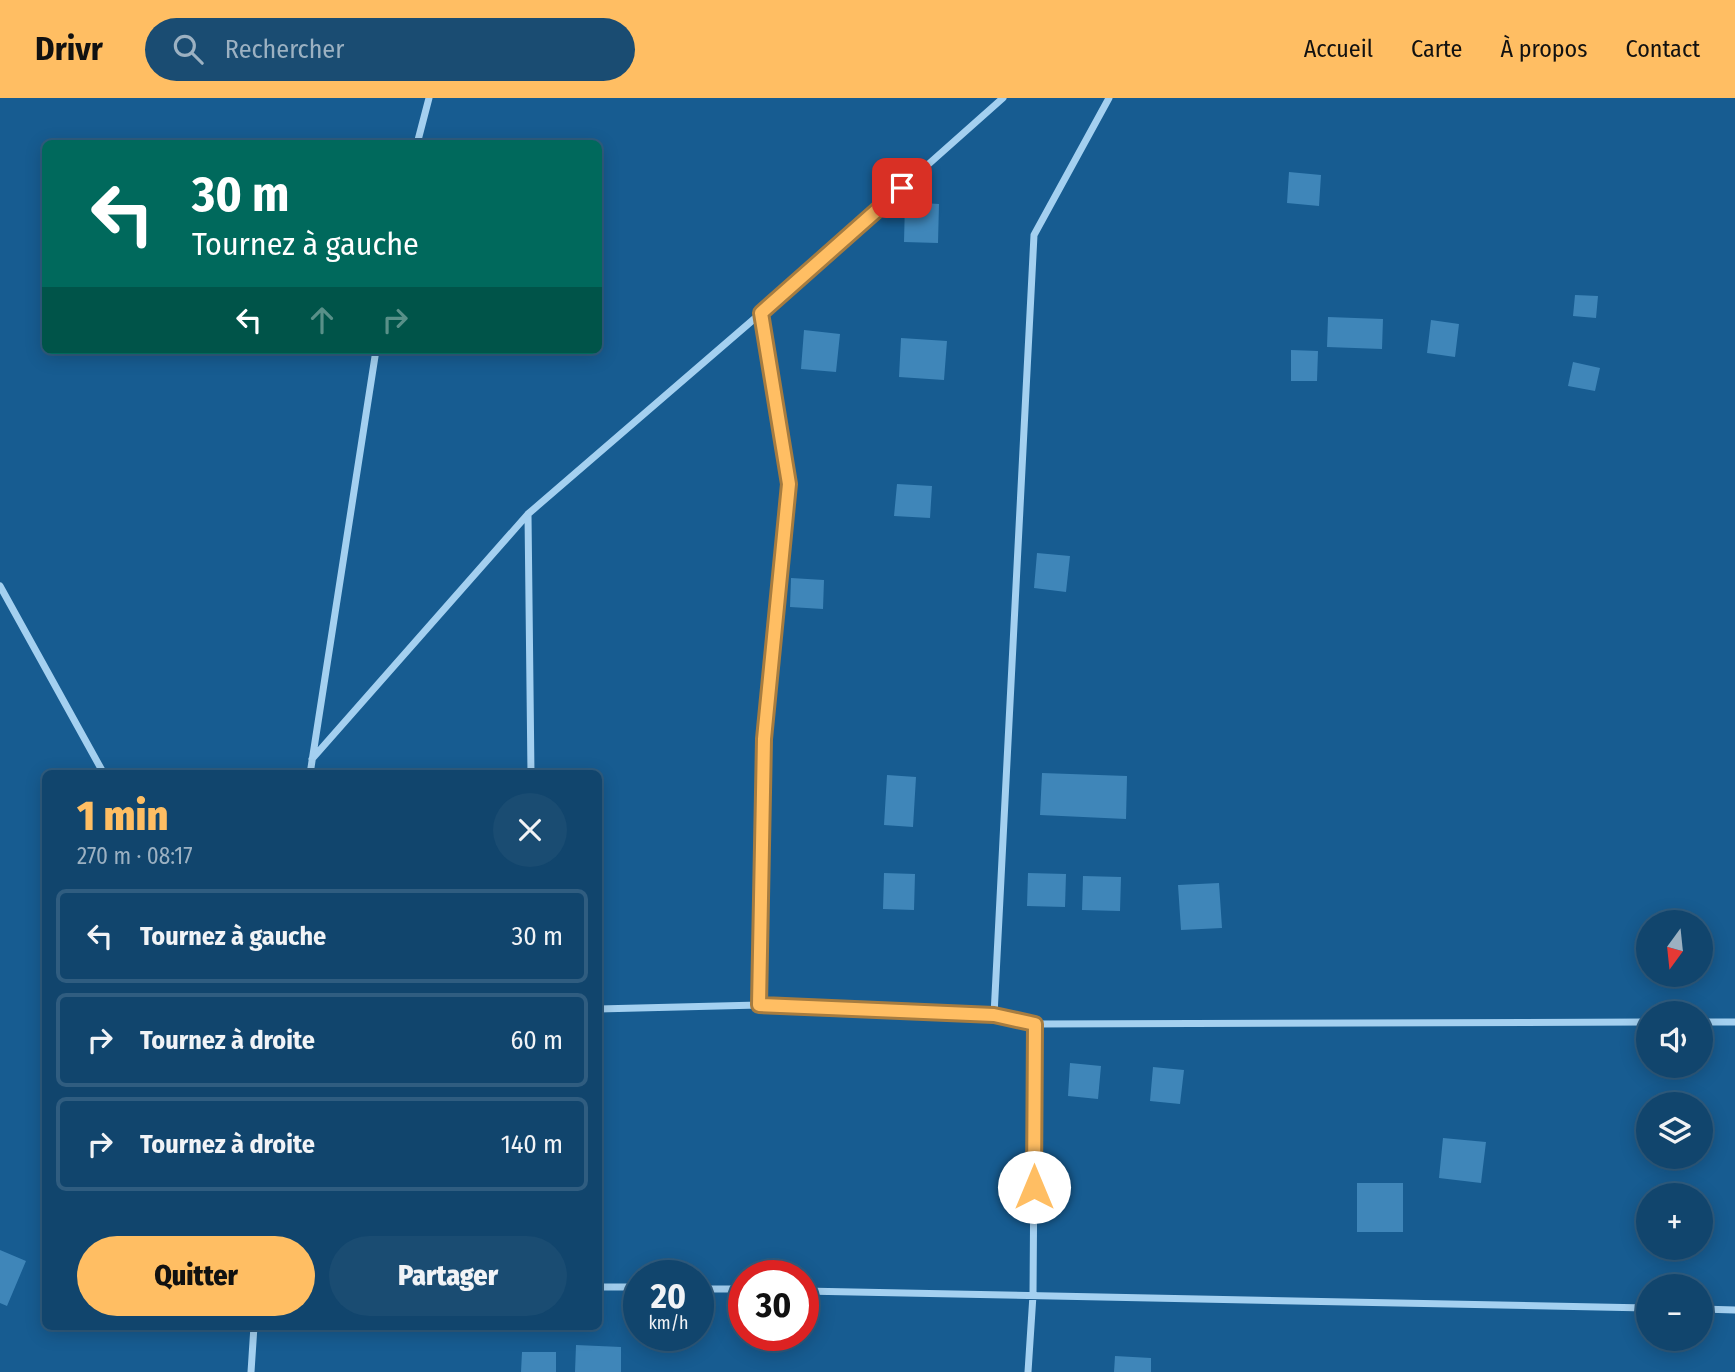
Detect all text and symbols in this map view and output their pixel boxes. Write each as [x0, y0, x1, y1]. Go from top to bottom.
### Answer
search box [145, 18, 635, 81]
text: Drivr [35, 29, 103, 69]
icon: search [169, 30, 207, 68]
text: Rechercher [225, 34, 344, 65]
text: Accueil [1304, 35, 1373, 63]
text: Carte [1411, 35, 1462, 63]
text: À propos [1500, 35, 1587, 63]
text: Contact [1625, 35, 1700, 63]
pin [872, 158, 932, 218]
text: 30 m [192, 165, 290, 224]
icon: left [77, 168, 168, 259]
icon: arrive [883, 169, 921, 207]
text: Tournez à gauche [192, 225, 419, 263]
icon: left [230, 301, 268, 339]
icon: ahead [303, 301, 341, 339]
icon: right [376, 301, 414, 339]
text: 1 min [77, 791, 168, 841]
button: close [493, 793, 567, 867]
text: 270 m · 08:17 [77, 842, 193, 870]
north arrow [1636, 910, 1713, 987]
map controls [1636, 910, 1713, 1351]
icon: left [81, 917, 119, 955]
text: Tournez à gauche [140, 921, 326, 952]
text: 30 m [512, 921, 563, 952]
button: sound [1636, 1001, 1713, 1078]
icon: right [81, 1021, 119, 1059]
text: Tournez à droite [140, 1025, 315, 1056]
text: 60 m [510, 1025, 563, 1056]
button: layers [1636, 1092, 1713, 1169]
icon: right [81, 1125, 119, 1163]
text: Tournez à droite [140, 1129, 315, 1160]
text: 140 m [501, 1129, 563, 1160]
position arrow [997, 1150, 1071, 1224]
button: + [1636, 1183, 1713, 1260]
button: Quitter [77, 1236, 315, 1316]
button: Partager [329, 1236, 567, 1316]
speed limit sign: 30 [728, 1260, 819, 1351]
button: − [1636, 1274, 1713, 1351]
text: 20 [651, 1275, 686, 1317]
text: km/h [648, 1312, 689, 1334]

